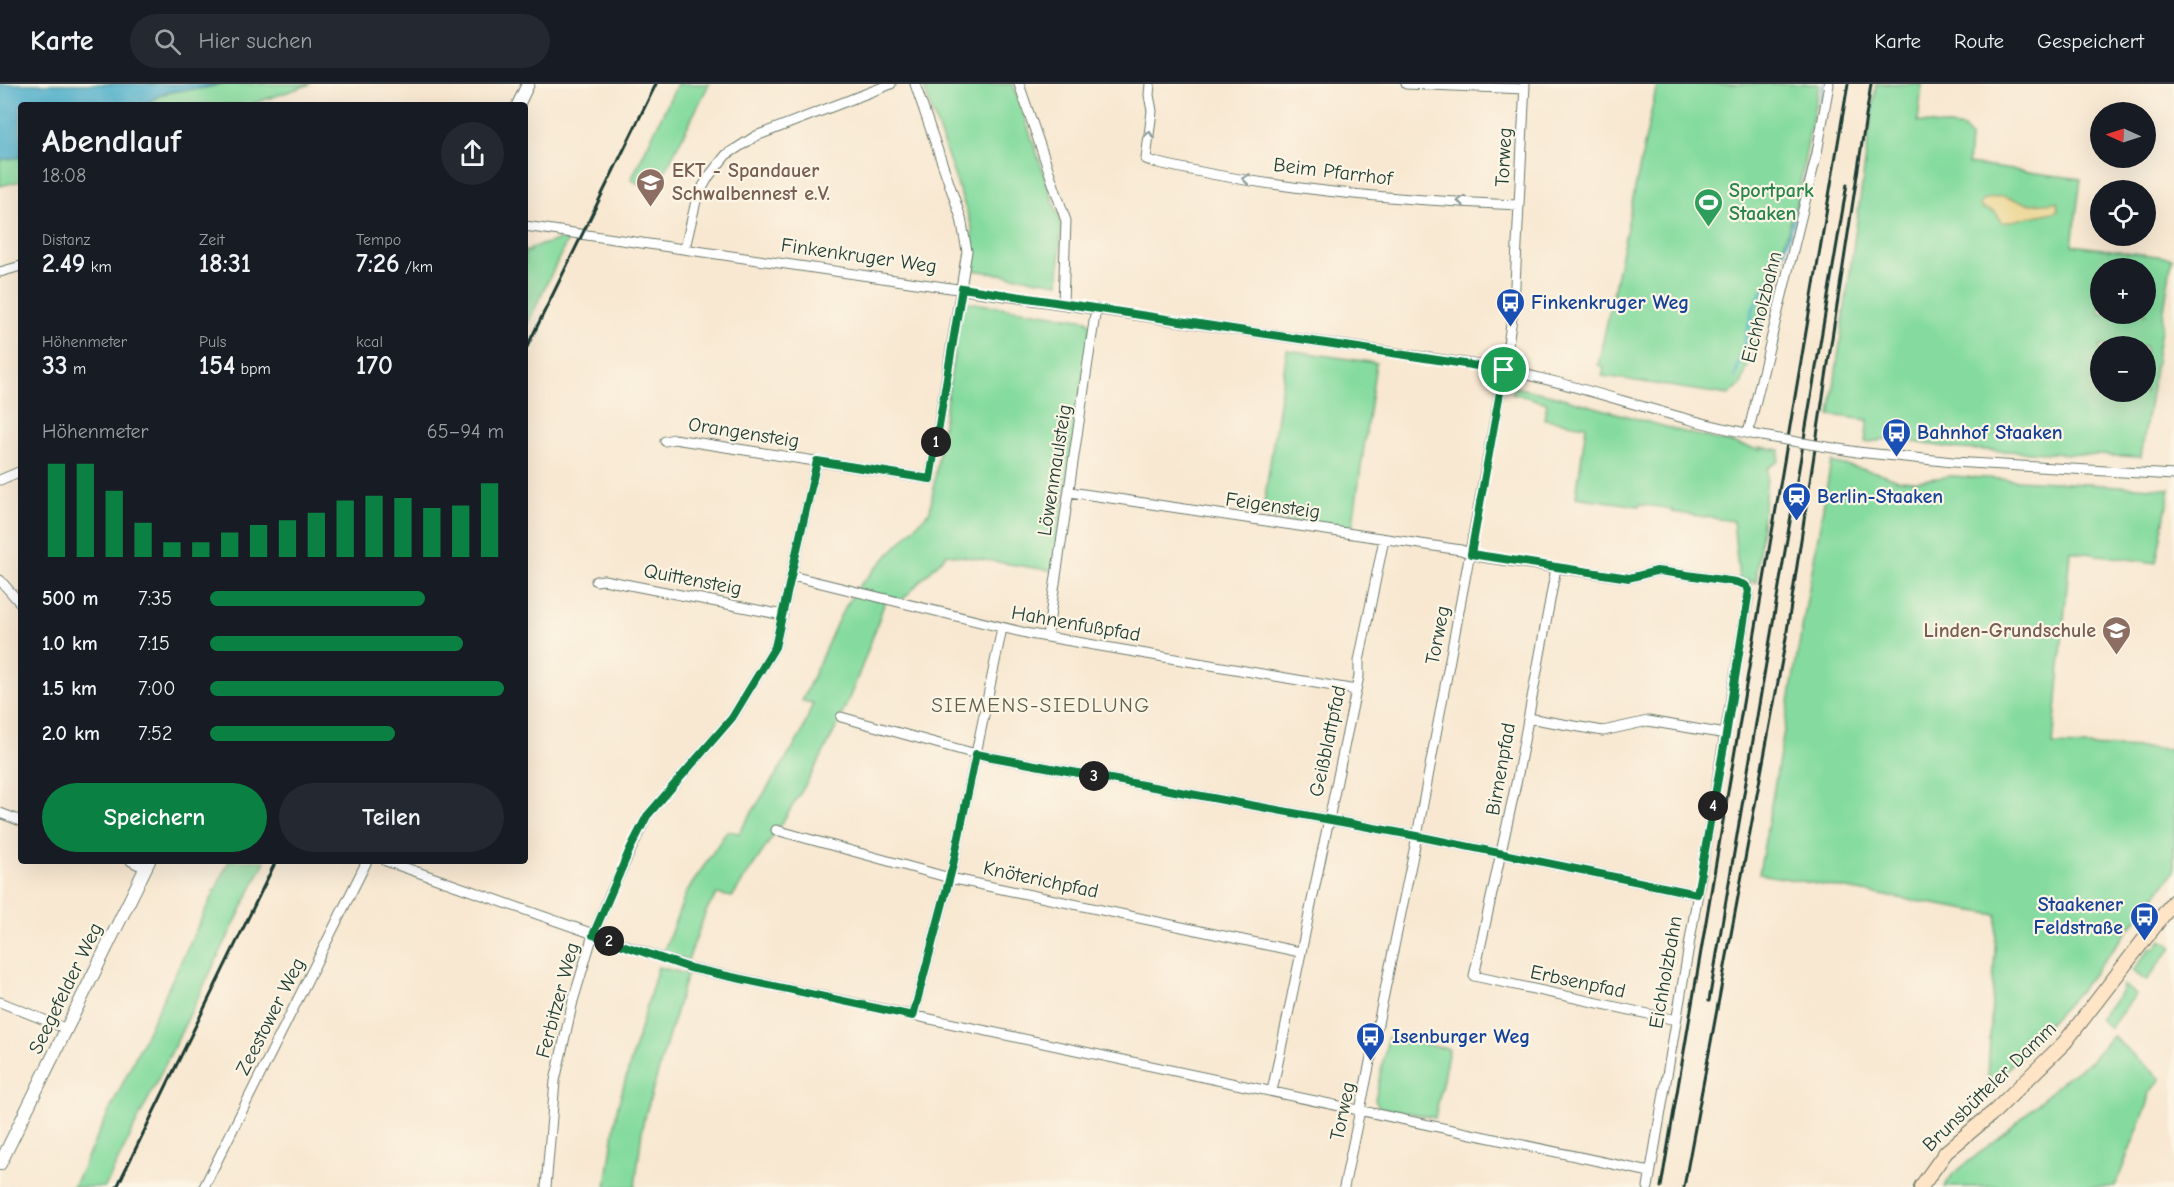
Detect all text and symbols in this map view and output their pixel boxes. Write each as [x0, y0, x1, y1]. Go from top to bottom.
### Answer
search box [130, 14, 550, 68]
text: Karte [30, 25, 94, 57]
icon: search [151, 25, 184, 58]
text: Hier suchen [199, 28, 313, 54]
text: Karte [1874, 29, 1921, 53]
text: Route [1954, 29, 2004, 53]
text: Gespeichert [2037, 29, 2144, 53]
north arrow [2090, 102, 2156, 168]
map controls [2090, 102, 2156, 402]
text: Abendlauf [42, 122, 181, 160]
button: share [441, 122, 504, 185]
street label: Torweg [1490, 127, 1517, 187]
one-way arrow [1142, 130, 1154, 140]
street label: Beim Pfarrhof [1272, 153, 1395, 190]
place label: EKT - Spandauer Schwalbennest e.V. [672, 159, 830, 205]
text: 18:08 [42, 164, 86, 187]
school or university icon: EKT - Spandauer Schwalbennest e.V. [635, 166, 667, 208]
one-way arrow [1241, 173, 1250, 186]
place label: Sportpark Staaken [1729, 179, 1814, 225]
button: locate [2090, 180, 2156, 246]
sports icon: Sportpark Staaken [1692, 186, 1724, 228]
one-way arrow [1456, 195, 1465, 208]
text: Distanz [42, 231, 91, 249]
text: Zeit [199, 231, 225, 249]
text: Tempo [356, 231, 401, 249]
street label: Finkenkruger Weg [780, 233, 938, 278]
text: 2.49 [42, 249, 85, 279]
text: 18:31 [199, 249, 251, 279]
text: 7:26 [356, 249, 400, 279]
street label: Eichholzbahn [1737, 249, 1786, 365]
text: km [85, 258, 112, 276]
text: /km [400, 258, 433, 276]
button: + [2090, 258, 2156, 324]
bus stop icon: Finkenkruger Weg [1494, 286, 1526, 328]
place label: Finkenkruger Weg [1531, 291, 1689, 314]
text: Höhenmeter [42, 333, 127, 351]
text: Puls [199, 333, 226, 351]
text: kcal [356, 333, 383, 351]
button: − [2090, 336, 2156, 402]
pin [1478, 344, 1529, 395]
text: 33 [42, 351, 68, 381]
text: 154 [199, 351, 235, 381]
text: 170 [356, 351, 393, 381]
icon: arrive [1487, 353, 1520, 386]
text: m [68, 360, 86, 378]
text: bpm [235, 360, 271, 378]
street label: Löwenmaulsteig [1033, 403, 1076, 537]
street label: Orangensteig [687, 412, 801, 453]
bus stop icon: Bahnhof Staaken [1880, 416, 1912, 458]
text: Höhenmeter [42, 420, 149, 443]
text: 65–94 m [427, 420, 504, 443]
place label: Bahnhof Staaken [1917, 421, 2063, 444]
pin: 1 [921, 427, 951, 457]
text: 1 [933, 433, 939, 451]
station icon: Berlin-Staaken [1780, 480, 1812, 522]
place label: Berlin-Staaken [1817, 485, 1943, 508]
street label: Feigensteig [1224, 487, 1322, 524]
street label: Quittensteig [642, 559, 744, 600]
text: 500 m [42, 587, 99, 610]
text: 7:35 [138, 587, 172, 610]
street label: Hahnenfußpfad [1010, 601, 1142, 646]
street label: Torweg [1421, 604, 1454, 666]
school or university icon: Linden-Grundschule [2101, 614, 2133, 656]
place label: Linden-Grundschule [1924, 619, 2096, 642]
text: 1.0 km [42, 632, 98, 655]
text: 7:15 [138, 632, 170, 655]
text: 1.5 km [42, 677, 97, 700]
text: 7:00 [138, 677, 175, 700]
street label: Geißblattpfad [1305, 683, 1350, 799]
district label: SIEMENS-SIEDLUNG [931, 693, 1151, 717]
street label: Birnenpfad [1481, 721, 1520, 817]
text: 2.0 km [42, 722, 100, 745]
text: 7:52 [138, 722, 172, 745]
pin: 3 [1079, 761, 1109, 791]
text: 3 [1090, 767, 1098, 785]
button: Speichern [42, 783, 267, 852]
button: Teilen [279, 783, 504, 852]
pin: 4 [1698, 791, 1728, 821]
text: 4 [1709, 797, 1717, 815]
street label: Knöterichpfad [981, 856, 1101, 903]
place label: Staakener Feldstraße [2034, 893, 2123, 939]
bus stop icon: Staakener Feldstraße [2128, 900, 2160, 942]
street label: Eichholzbahn [1644, 914, 1687, 1030]
street label: Seegefelder Weg [24, 919, 107, 1058]
pin: 2 [594, 926, 624, 956]
text: 2 [605, 932, 613, 950]
street label: Ferbitzer Weg [531, 940, 584, 1060]
street label: Zeestower Weg [231, 954, 310, 1079]
street label: Erbsenpfad [1528, 960, 1628, 1003]
street label: Brunsbütteler Damm [1918, 1017, 2061, 1156]
bus stop icon: Isenburger Weg [1355, 1020, 1387, 1062]
place label: Isenburger Weg [1392, 1025, 1530, 1048]
street label: Torweg [1325, 1080, 1360, 1143]

